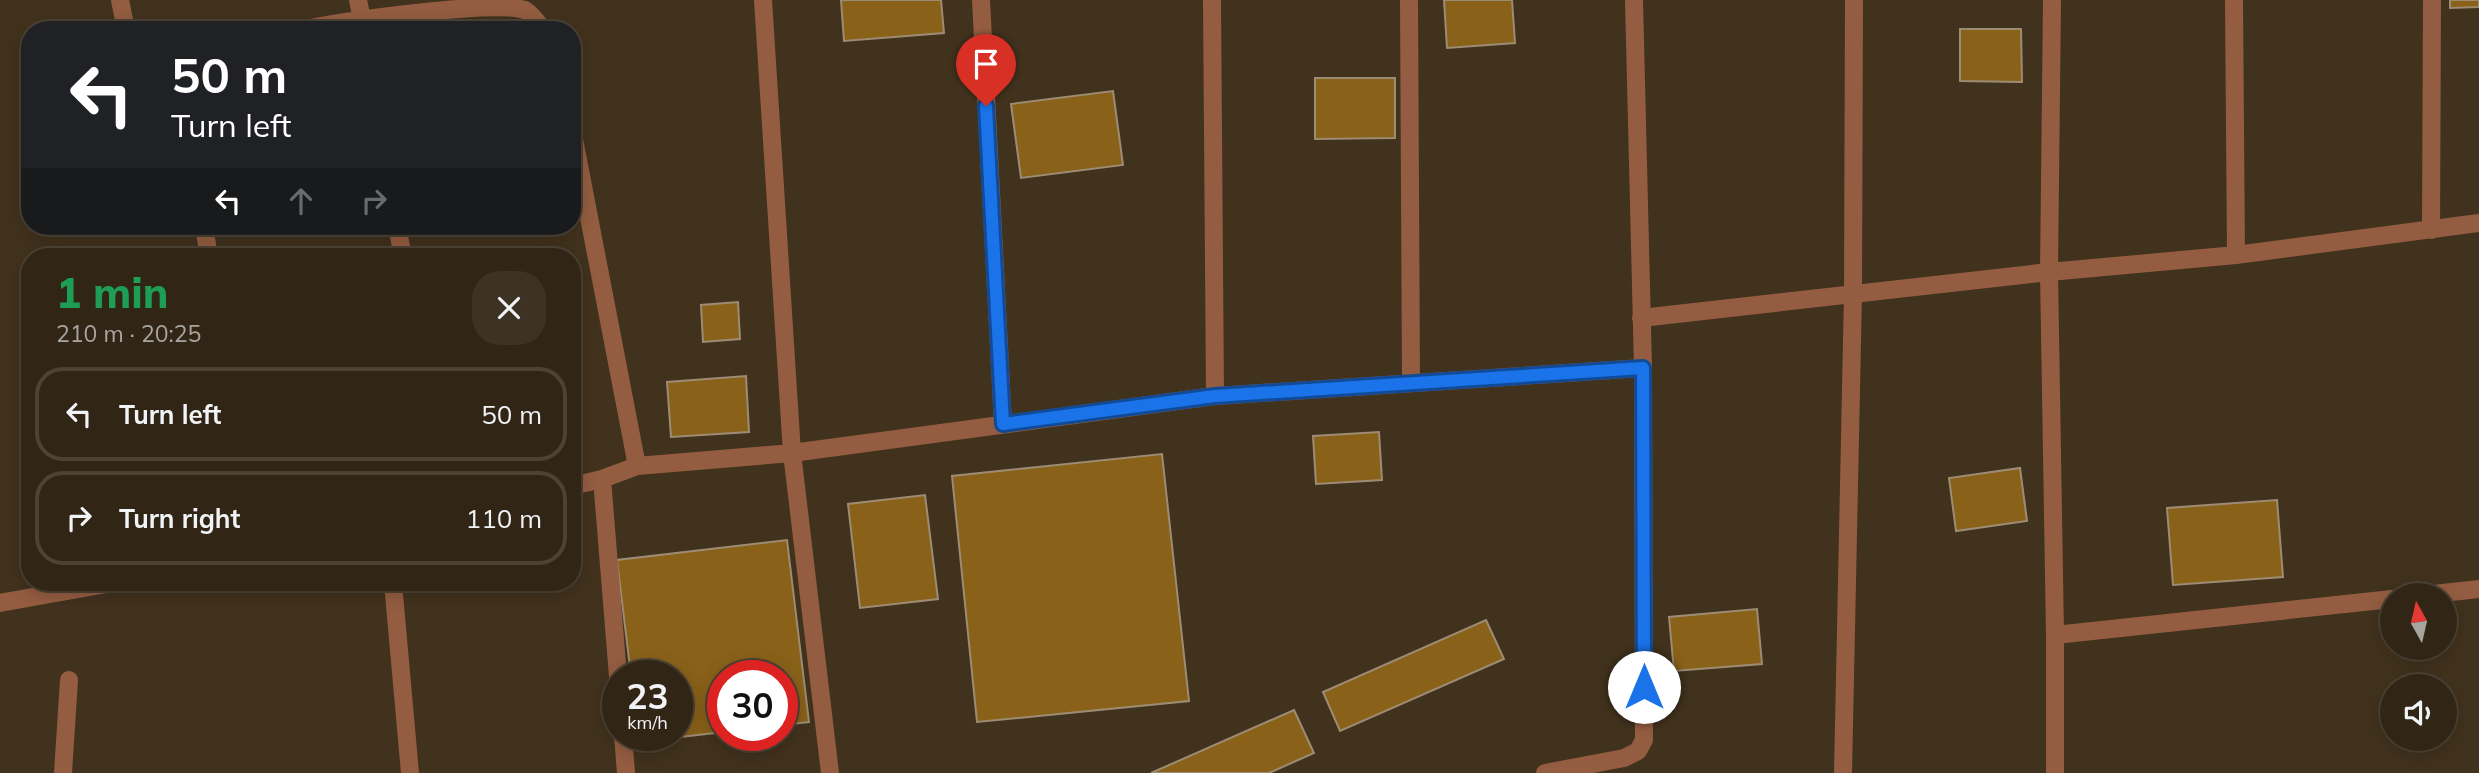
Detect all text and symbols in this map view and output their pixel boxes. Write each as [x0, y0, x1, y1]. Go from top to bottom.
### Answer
pin [956, 34, 1016, 106]
text: 50 m [171, 44, 287, 105]
icon: arrive [967, 45, 1005, 83]
icon: left [56, 49, 147, 140]
text: Turn left [171, 105, 291, 145]
icon: left [209, 182, 247, 220]
icon: ahead [282, 182, 320, 220]
icon: right [355, 182, 393, 220]
text: 1 min [56, 266, 169, 319]
button: close [472, 271, 546, 345]
text: 210 m · 20:25 [56, 319, 201, 348]
icon: left [60, 395, 98, 433]
text: Turn left [119, 398, 221, 431]
text: 50 m [481, 398, 542, 431]
icon: right [60, 499, 98, 537]
text: Turn right [119, 502, 240, 535]
text: 110 m [466, 502, 542, 535]
north arrow [2380, 583, 2457, 660]
map controls [2380, 583, 2457, 751]
position arrow [1607, 650, 1681, 724]
speed limit sign: 30 [707, 660, 798, 751]
text: 23 [626, 674, 669, 718]
button: sound [2380, 674, 2457, 751]
text: km/h [627, 711, 668, 734]

